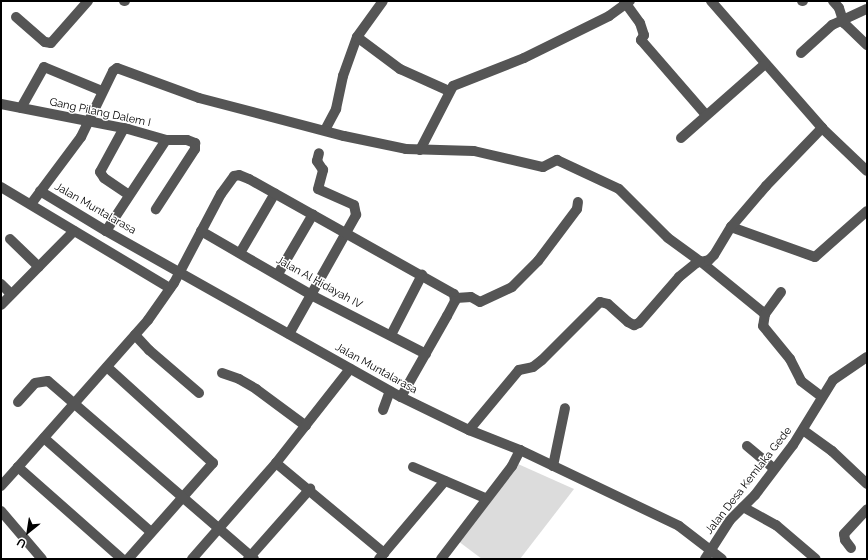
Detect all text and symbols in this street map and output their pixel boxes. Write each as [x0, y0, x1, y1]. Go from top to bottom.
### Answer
street label: Gang Pilang Dalem I [48, 96, 152, 130]
street label: Jalan Muntalarasa [52, 180, 138, 238]
street label: Jalan Al Hidayah IV [273, 254, 365, 312]
street label: Jalan Muntalarasa [333, 341, 419, 397]
street label: Jalan Desa Kemlaka Gede [703, 425, 795, 537]
north arrow [8, 512, 48, 552]
text: U [15, 535, 29, 551]

